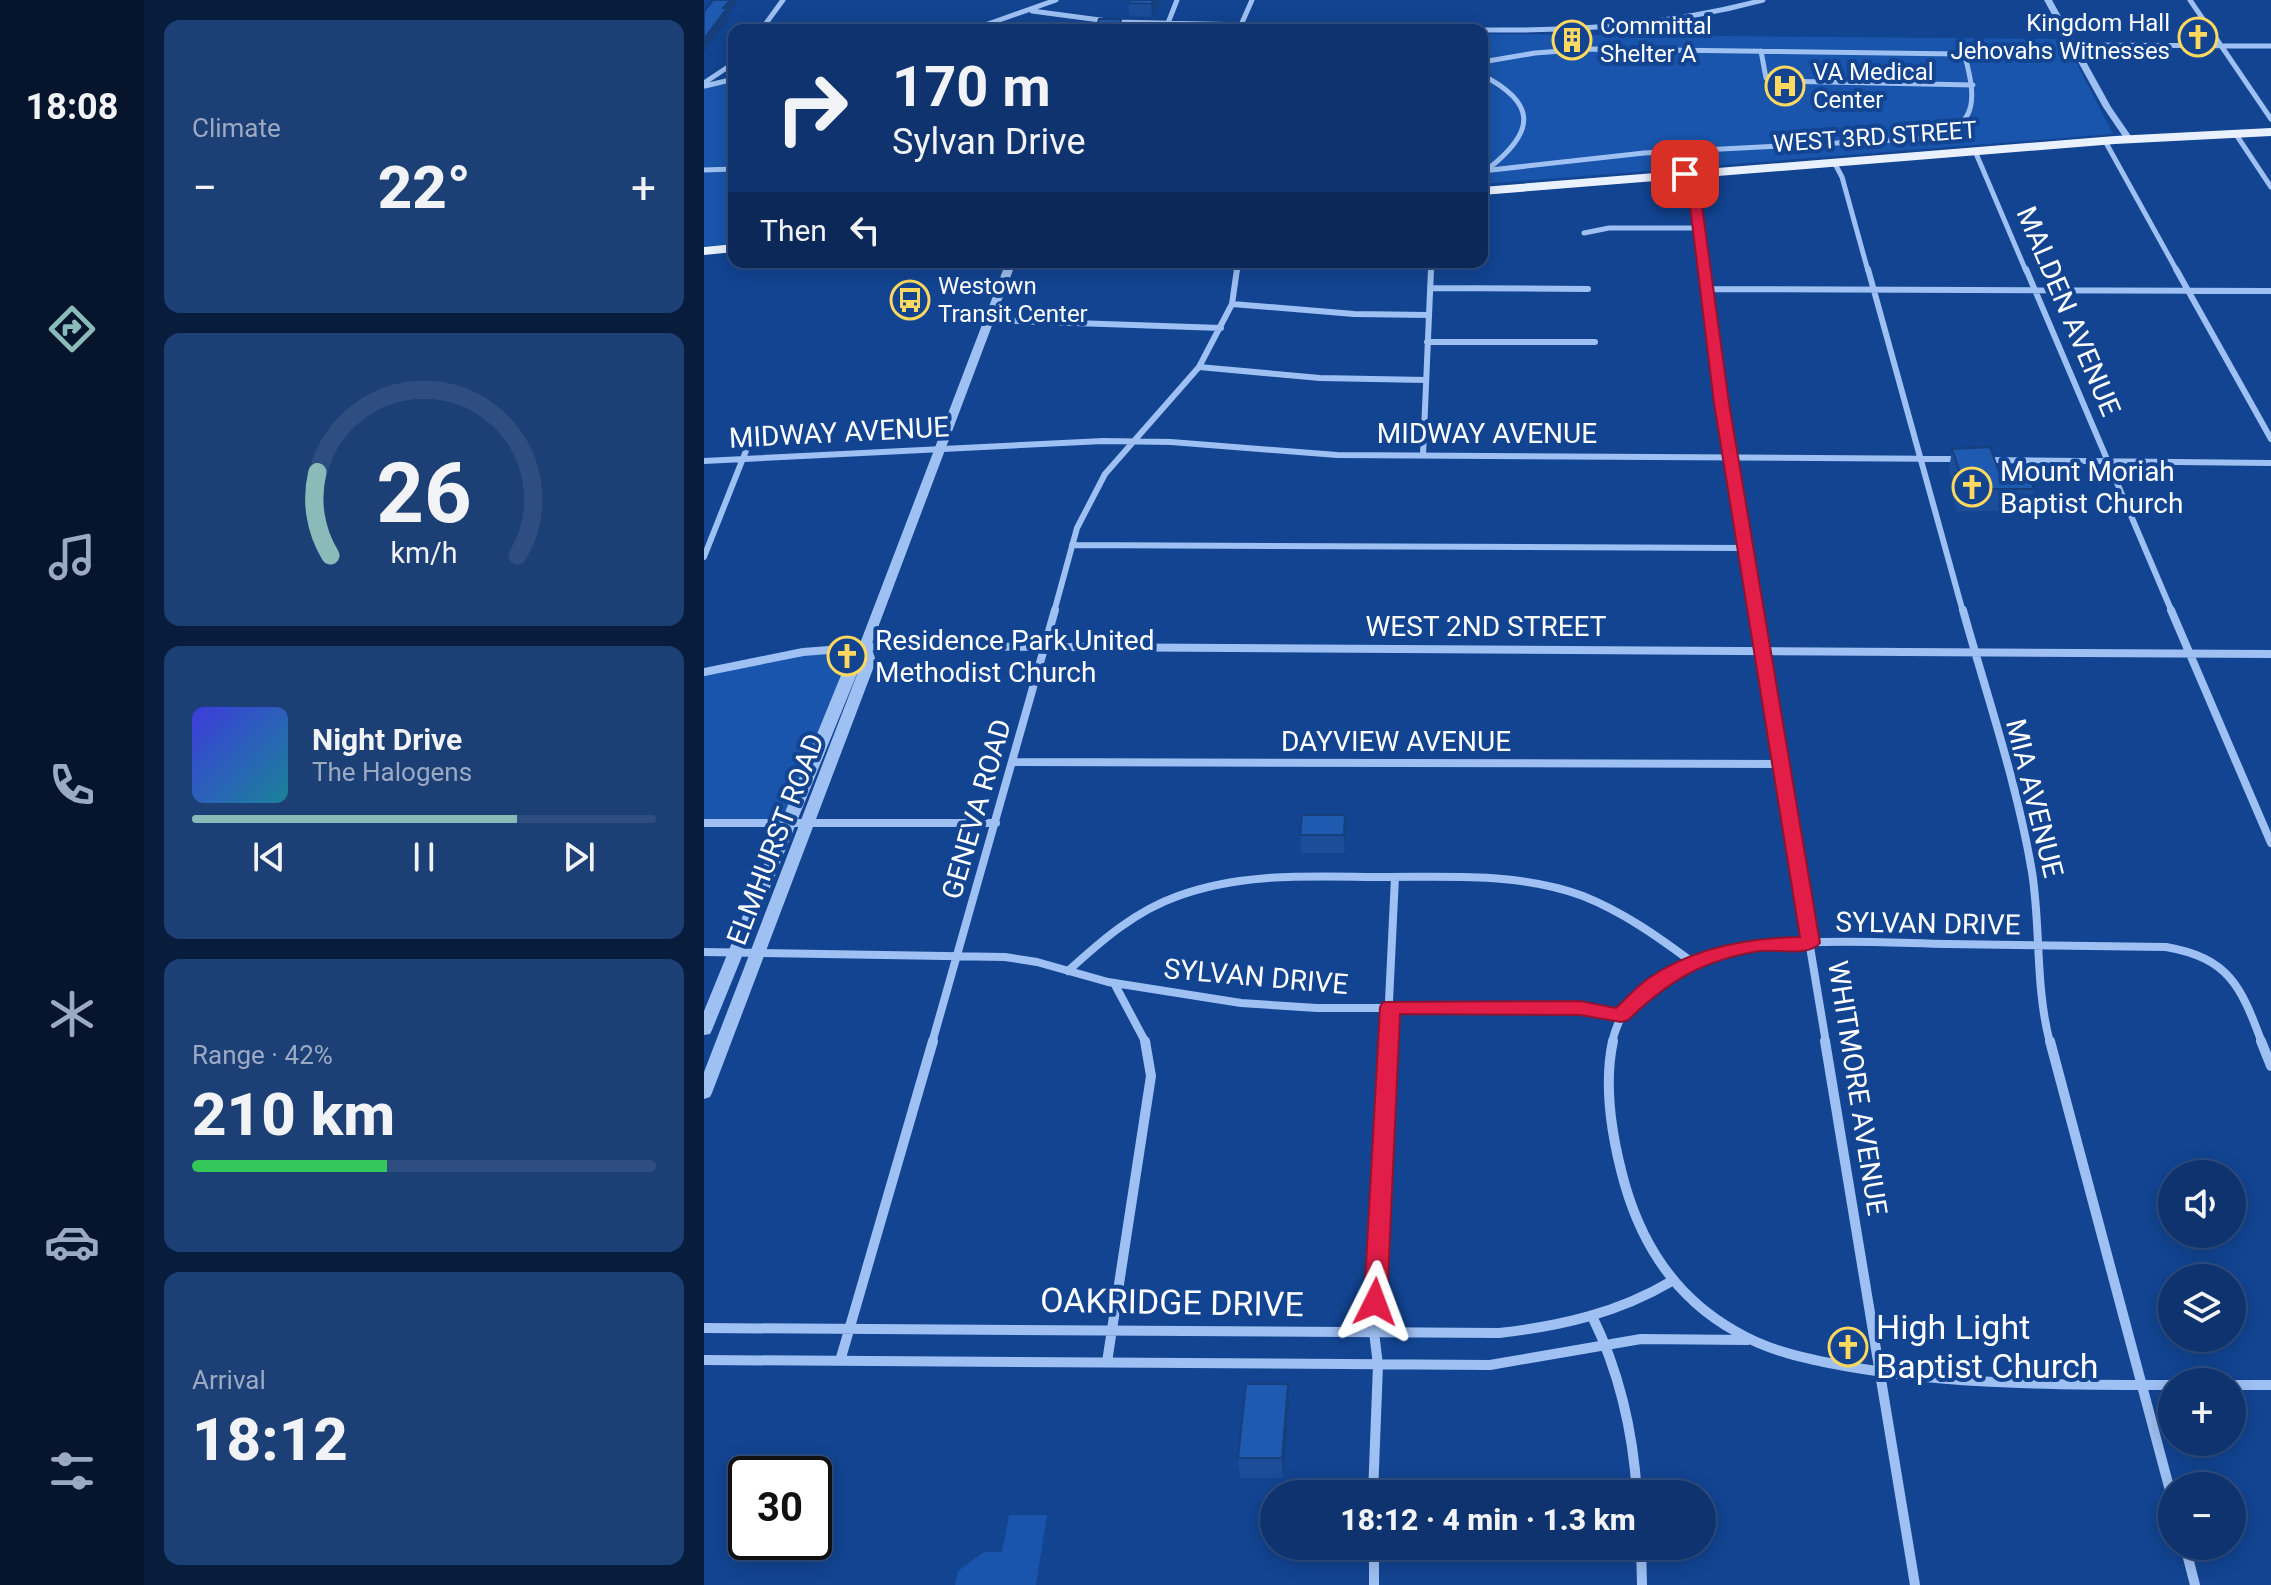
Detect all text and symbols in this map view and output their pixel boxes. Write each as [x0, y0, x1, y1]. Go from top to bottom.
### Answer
place label: Kingdom Hall Jehovahs Witnesses [1950, 9, 2170, 65]
place label: Committal Shelter A [1600, 12, 1712, 68]
church icon: Kingdom Hall Jehovahs Witnesses [2177, 16, 2219, 58]
building icon: Committal Shelter A [1551, 19, 1593, 61]
text: 170 m [892, 54, 1051, 120]
icon: right [760, 56, 864, 160]
place label: VA Medical Center [1813, 58, 1934, 114]
hospital icon: VA Medical Center [1764, 65, 1806, 107]
text: 18:08 [26, 86, 118, 128]
text: Climate [192, 113, 281, 143]
street label: WEST 3RD STREET [1772, 116, 1978, 158]
text: Sylvan Drive [892, 121, 1086, 163]
pin [1651, 140, 1719, 208]
text: 22° [378, 152, 471, 223]
icon: arrive [1663, 152, 1707, 196]
text: − [192, 162, 217, 214]
text: + [631, 162, 656, 214]
street label: MALDEN AVENUE [2010, 202, 2128, 421]
icon: left [843, 208, 887, 252]
text: Then [760, 213, 827, 248]
place label: Westown Transit Center [938, 272, 1088, 328]
bus stop icon: Westown Transit Center [889, 279, 931, 321]
icon: directions [44, 301, 100, 357]
street label: MIDWAY AVENUE [728, 410, 950, 455]
street label: MIDWAY AVENUE [1377, 417, 1597, 450]
text: 26 [376, 444, 472, 541]
place label: Mount Moriah Baptist Church [2000, 455, 2183, 520]
church icon: Mount Moriah Baptist Church [1951, 466, 1993, 508]
icon: music [44, 529, 100, 585]
text: km/h [390, 536, 458, 570]
street label: WEST 2ND STREET [1366, 610, 1607, 643]
place label: Residence Park United Methodist Church [875, 624, 1155, 689]
church icon: Residence Park United Methodist Church [826, 635, 868, 677]
street label: GENEVA ROAD [935, 715, 1018, 903]
street label: MIA AVENUE [1999, 715, 2070, 881]
text: Night Drive [312, 722, 462, 757]
street label: DAYVIEW AVENUE [1281, 725, 1511, 758]
street label: ELMHURST ROAD [720, 729, 831, 949]
icon: phone [44, 757, 100, 813]
text: The Halogens [312, 757, 472, 787]
icon: previous [247, 835, 291, 879]
icon: pause [402, 835, 446, 879]
icon: next [557, 835, 601, 879]
street label: SYLVAN DRIVE [1835, 905, 2021, 942]
street label: SYLVAN DRIVE [1162, 952, 1350, 1001]
street label: WHITMORE AVENUE [1821, 958, 1894, 1218]
icon: climate [44, 986, 100, 1042]
text: Range · 42% [192, 1040, 333, 1070]
text: 210 km [192, 1079, 395, 1150]
map controls [2158, 1160, 2246, 1560]
button: sound [2158, 1160, 2246, 1248]
icon: car [44, 1214, 100, 1270]
position arrow [1333, 1260, 1417, 1344]
button: layers [2158, 1264, 2246, 1352]
street label: OAKRIDGE DRIVE [1040, 1280, 1304, 1324]
place label: High Light Baptist Church [1876, 1307, 2099, 1386]
church icon: High Light Baptist Church [1827, 1326, 1869, 1368]
text: Arrival [192, 1365, 266, 1395]
button: + [2158, 1368, 2246, 1456]
text: 18:12 [192, 1404, 348, 1475]
icon: filters [44, 1443, 100, 1499]
speed limit sign: 30 [728, 1456, 832, 1560]
button: − [2158, 1472, 2246, 1560]
text: 18:12 · 4 min · 1.3 km [1340, 1502, 1636, 1537]

